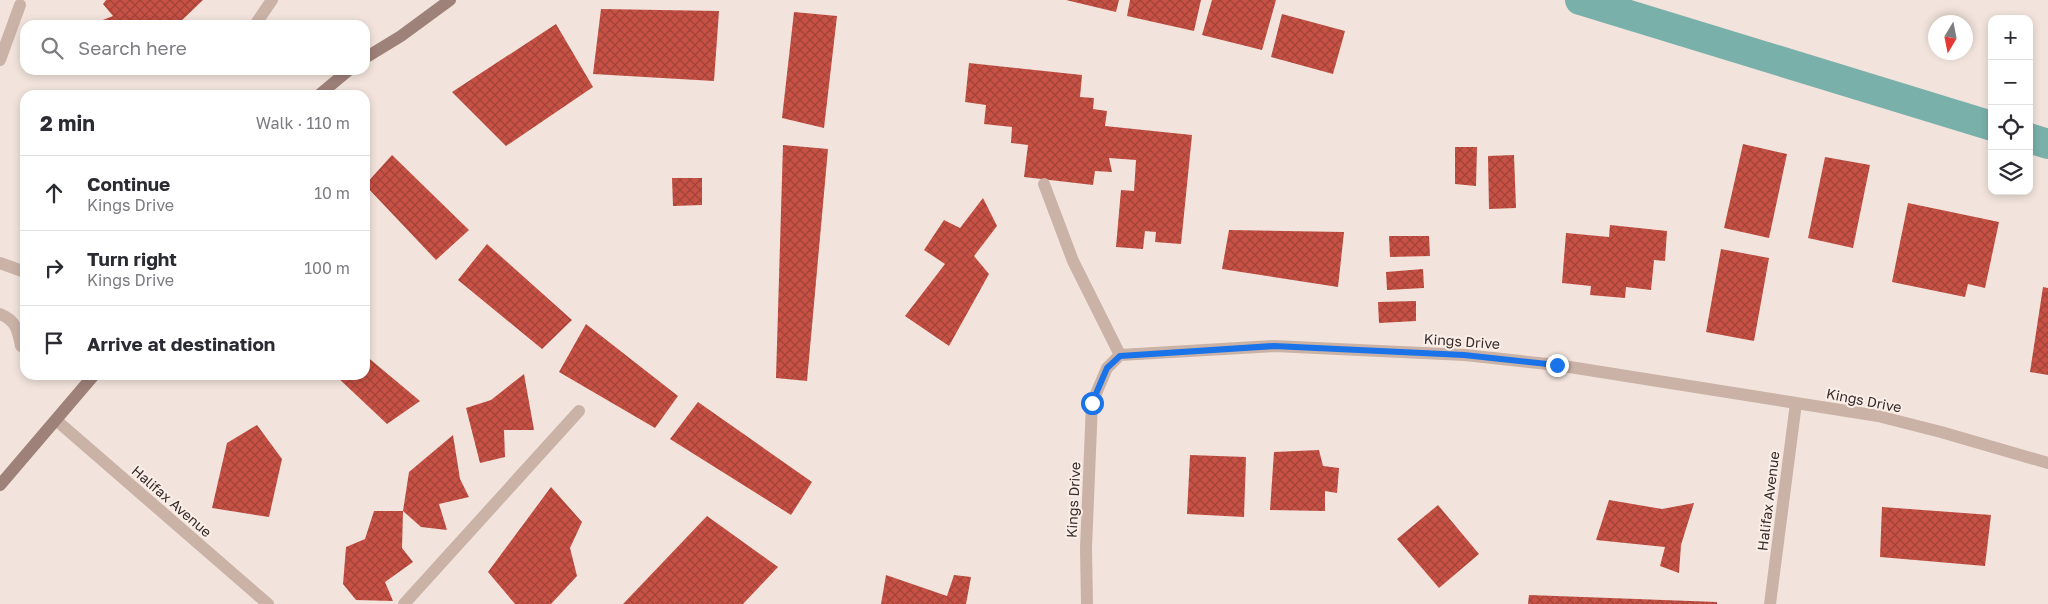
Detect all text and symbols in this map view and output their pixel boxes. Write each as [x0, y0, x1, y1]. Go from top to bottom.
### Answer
north arrow [1928, 15, 1973, 60]
map controls [1988, 15, 2033, 195]
button: + [1988, 15, 2033, 60]
search box [20, 20, 370, 75]
icon: search [38, 34, 66, 62]
text: Search here [78, 36, 187, 59]
button: − [1988, 60, 2033, 105]
button: locate [1988, 105, 2033, 150]
text: 2 min [40, 110, 95, 136]
text: Walk · 110 m [256, 113, 350, 133]
button: layers [1988, 150, 2033, 195]
text: Continue [87, 172, 170, 195]
icon: ahead [40, 179, 68, 207]
text: 10 m [314, 183, 350, 203]
text: Kings Drive [87, 195, 174, 215]
text: Turn right [87, 247, 177, 270]
icon: right [40, 254, 68, 282]
text: 100 m [304, 258, 350, 278]
text: Kings Drive [87, 270, 174, 290]
icon: arrive [40, 329, 68, 357]
street label: Kings Drive [1423, 330, 1501, 352]
text: Arrive at destination [87, 332, 275, 355]
route end [1546, 354, 1569, 377]
street label: Kings Drive [1825, 384, 1903, 416]
route start [1081, 392, 1104, 415]
street label: Halifax Avenue [1753, 450, 1783, 552]
street label: Kings Drive [1063, 461, 1083, 539]
street label: Halifax Avenue [129, 462, 215, 540]

